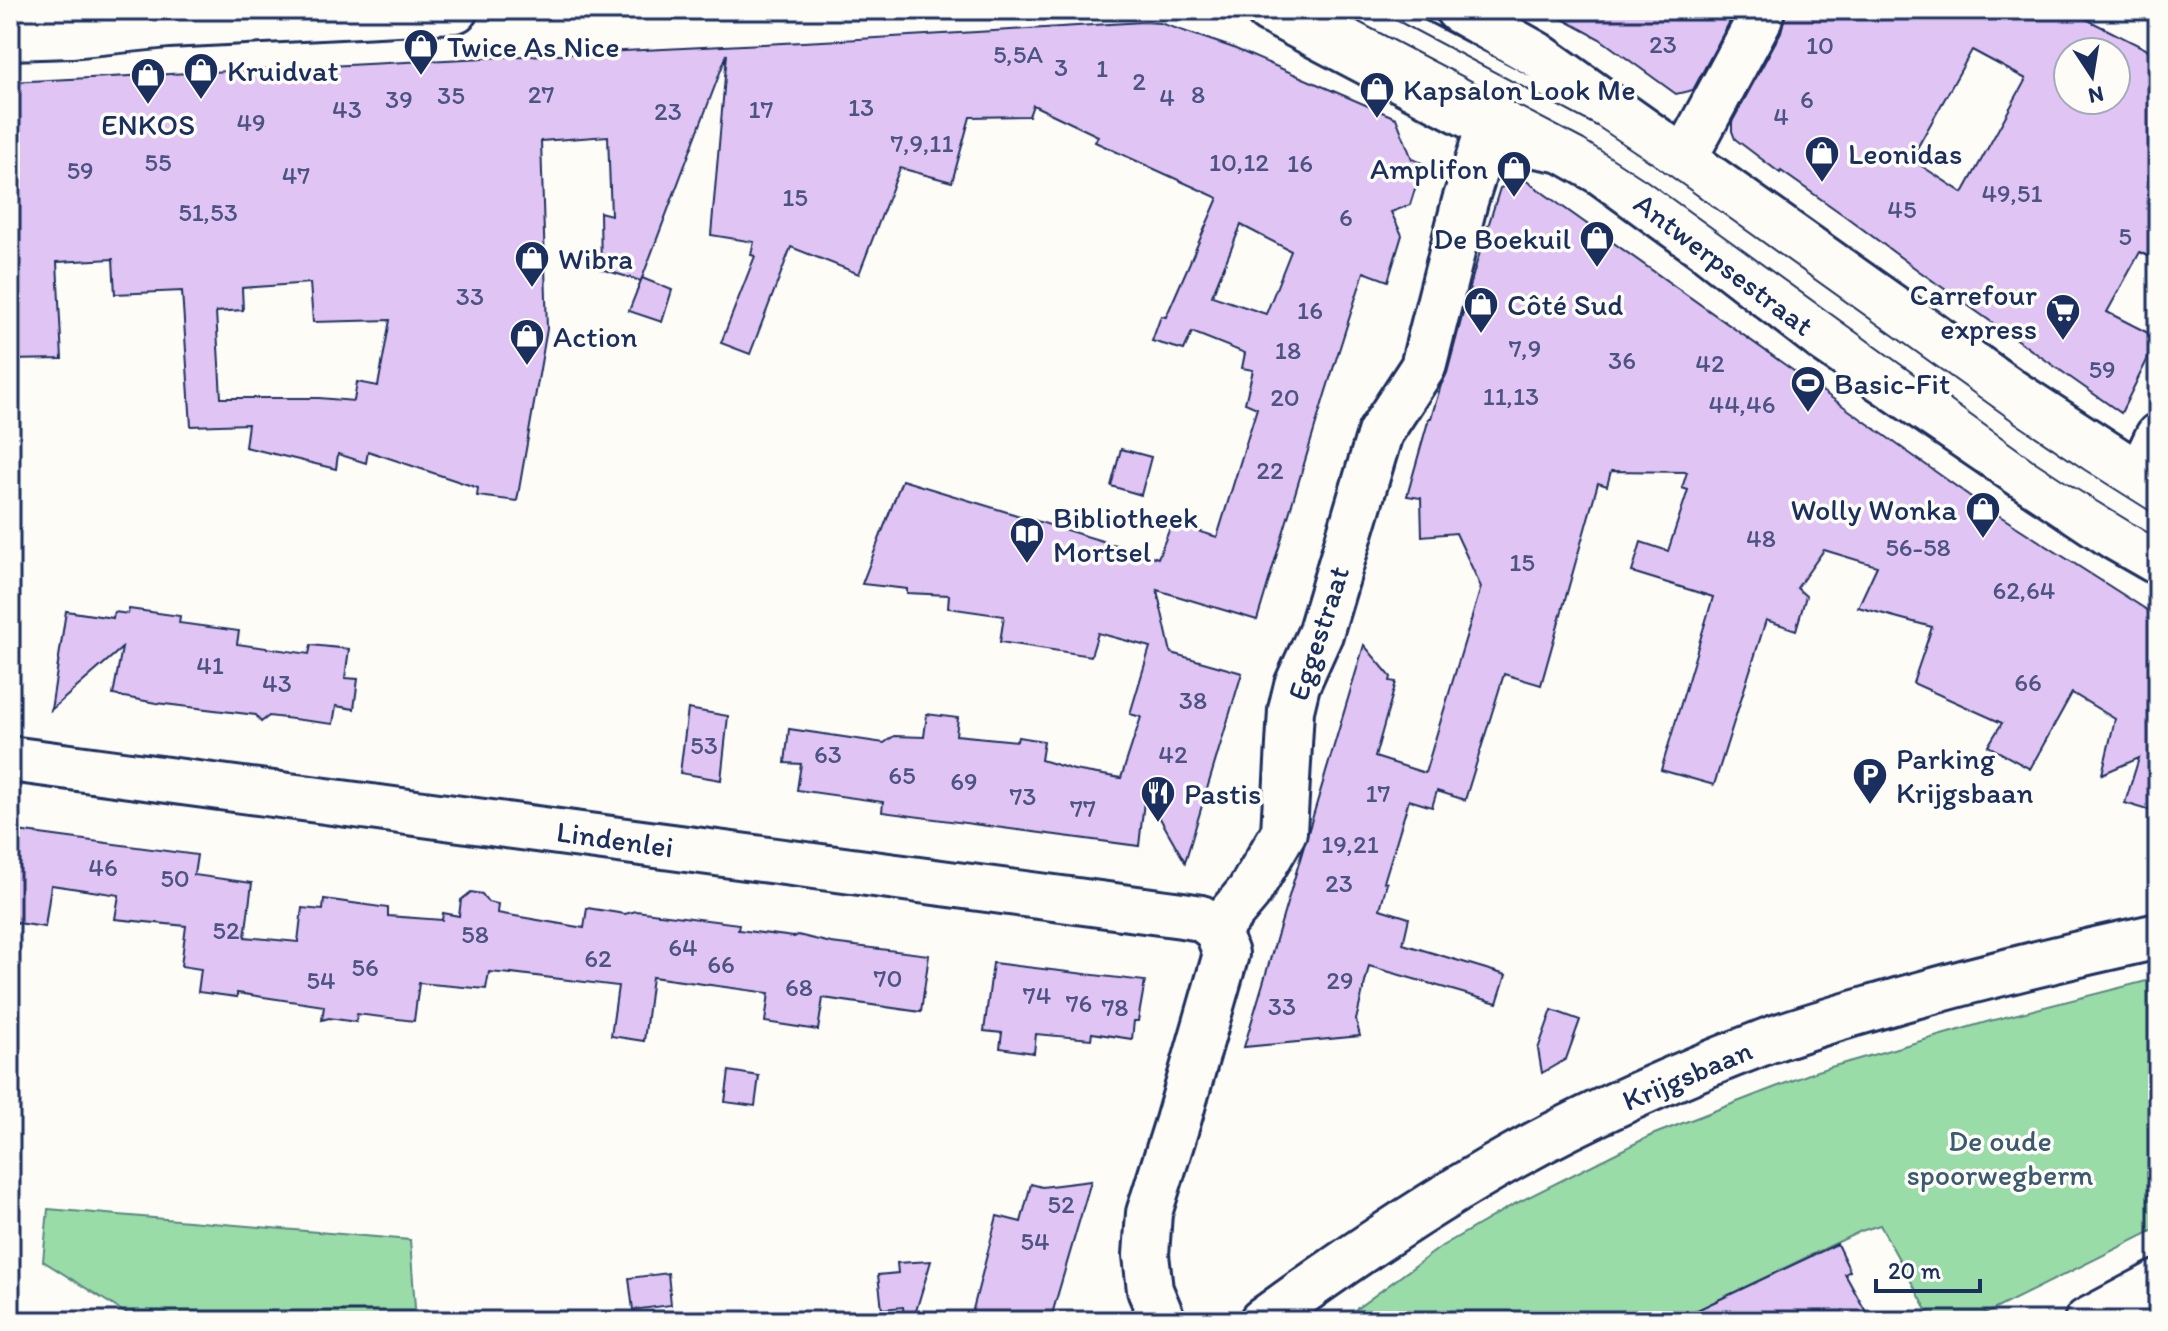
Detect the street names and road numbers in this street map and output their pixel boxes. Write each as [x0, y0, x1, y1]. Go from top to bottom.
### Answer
street label: Antwerpsestraat [1627, 184, 1821, 344]
street label: Eggestraat [1279, 561, 1357, 705]
street label: Lindenlei [554, 812, 676, 866]
street label: Krijgsbaan [1616, 1031, 1758, 1119]

